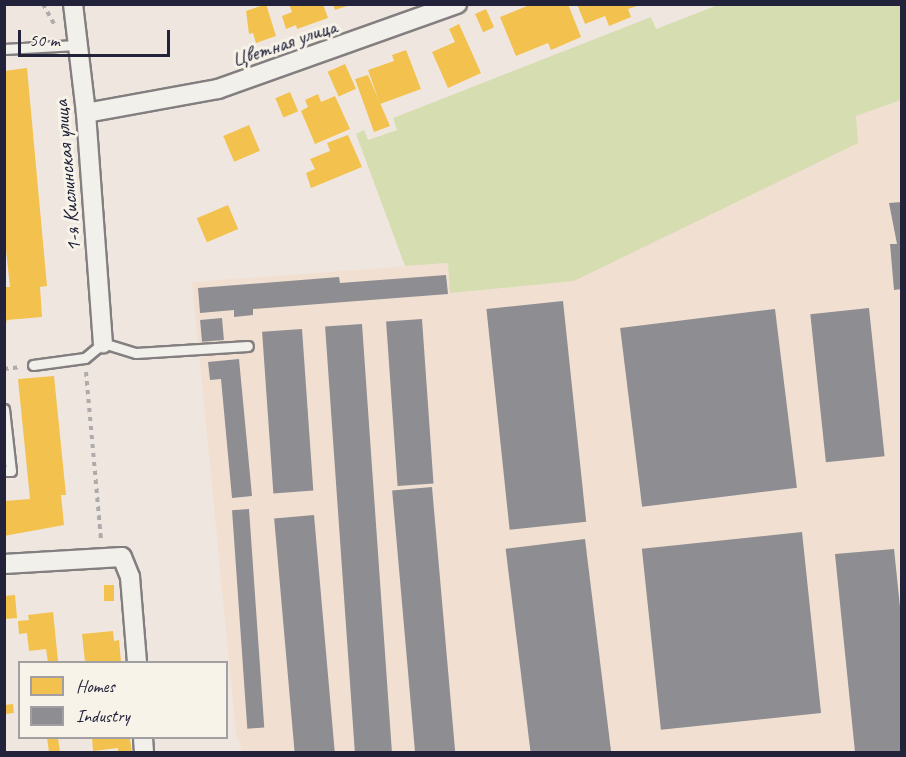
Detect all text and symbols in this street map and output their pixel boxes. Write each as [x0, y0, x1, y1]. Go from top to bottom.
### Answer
street label: Цветная улица [228, 13, 340, 73]
scale bar [21, 18, 172, 56]
text: 50 m [29, 29, 60, 51]
street label: 1-я Кислинская улица [48, 98, 86, 254]
legend [18, 661, 228, 739]
text: Homes [76, 675, 115, 697]
text: Industry [76, 705, 130, 727]

